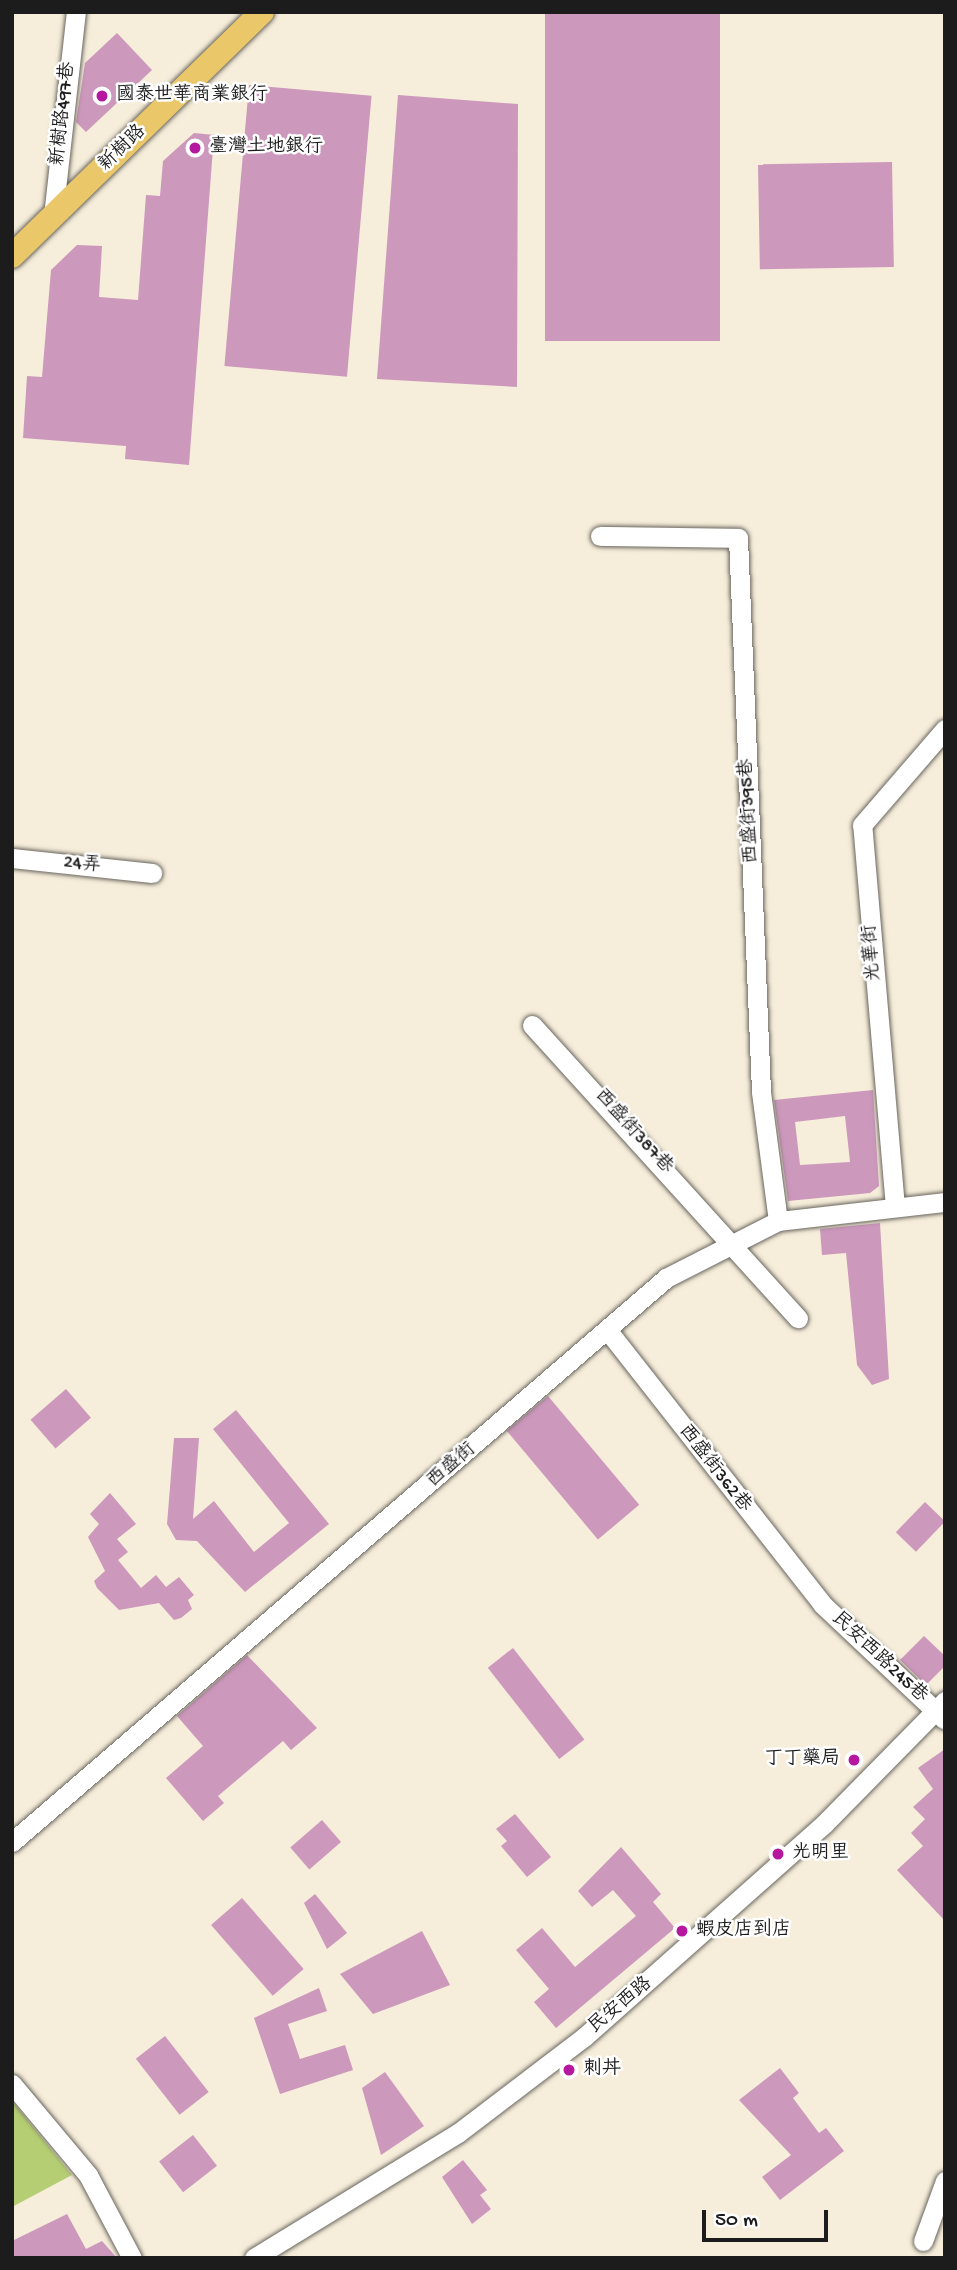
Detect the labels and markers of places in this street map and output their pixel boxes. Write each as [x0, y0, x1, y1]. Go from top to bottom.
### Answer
place label: 國泰世華商業銀行 [116, 85, 268, 107]
marker: 國泰世華商業銀行 [94, 88, 110, 104]
place label: 臺灣土地銀行 [209, 137, 323, 159]
marker: 臺灣土地銀行 [187, 140, 203, 156]
place label: 丁丁藥局 [764, 1749, 840, 1771]
marker: 丁丁藥局 [846, 1752, 862, 1768]
place label: 光明里 [792, 1843, 849, 1865]
marker: 光明里 [770, 1846, 786, 1862]
place label: 蝦皮店到店 [696, 1920, 791, 1942]
marker: 蝦皮店到店 [674, 1923, 690, 1939]
place label: 刺丼 [583, 2059, 621, 2081]
marker: 刺丼 [561, 2062, 577, 2078]

